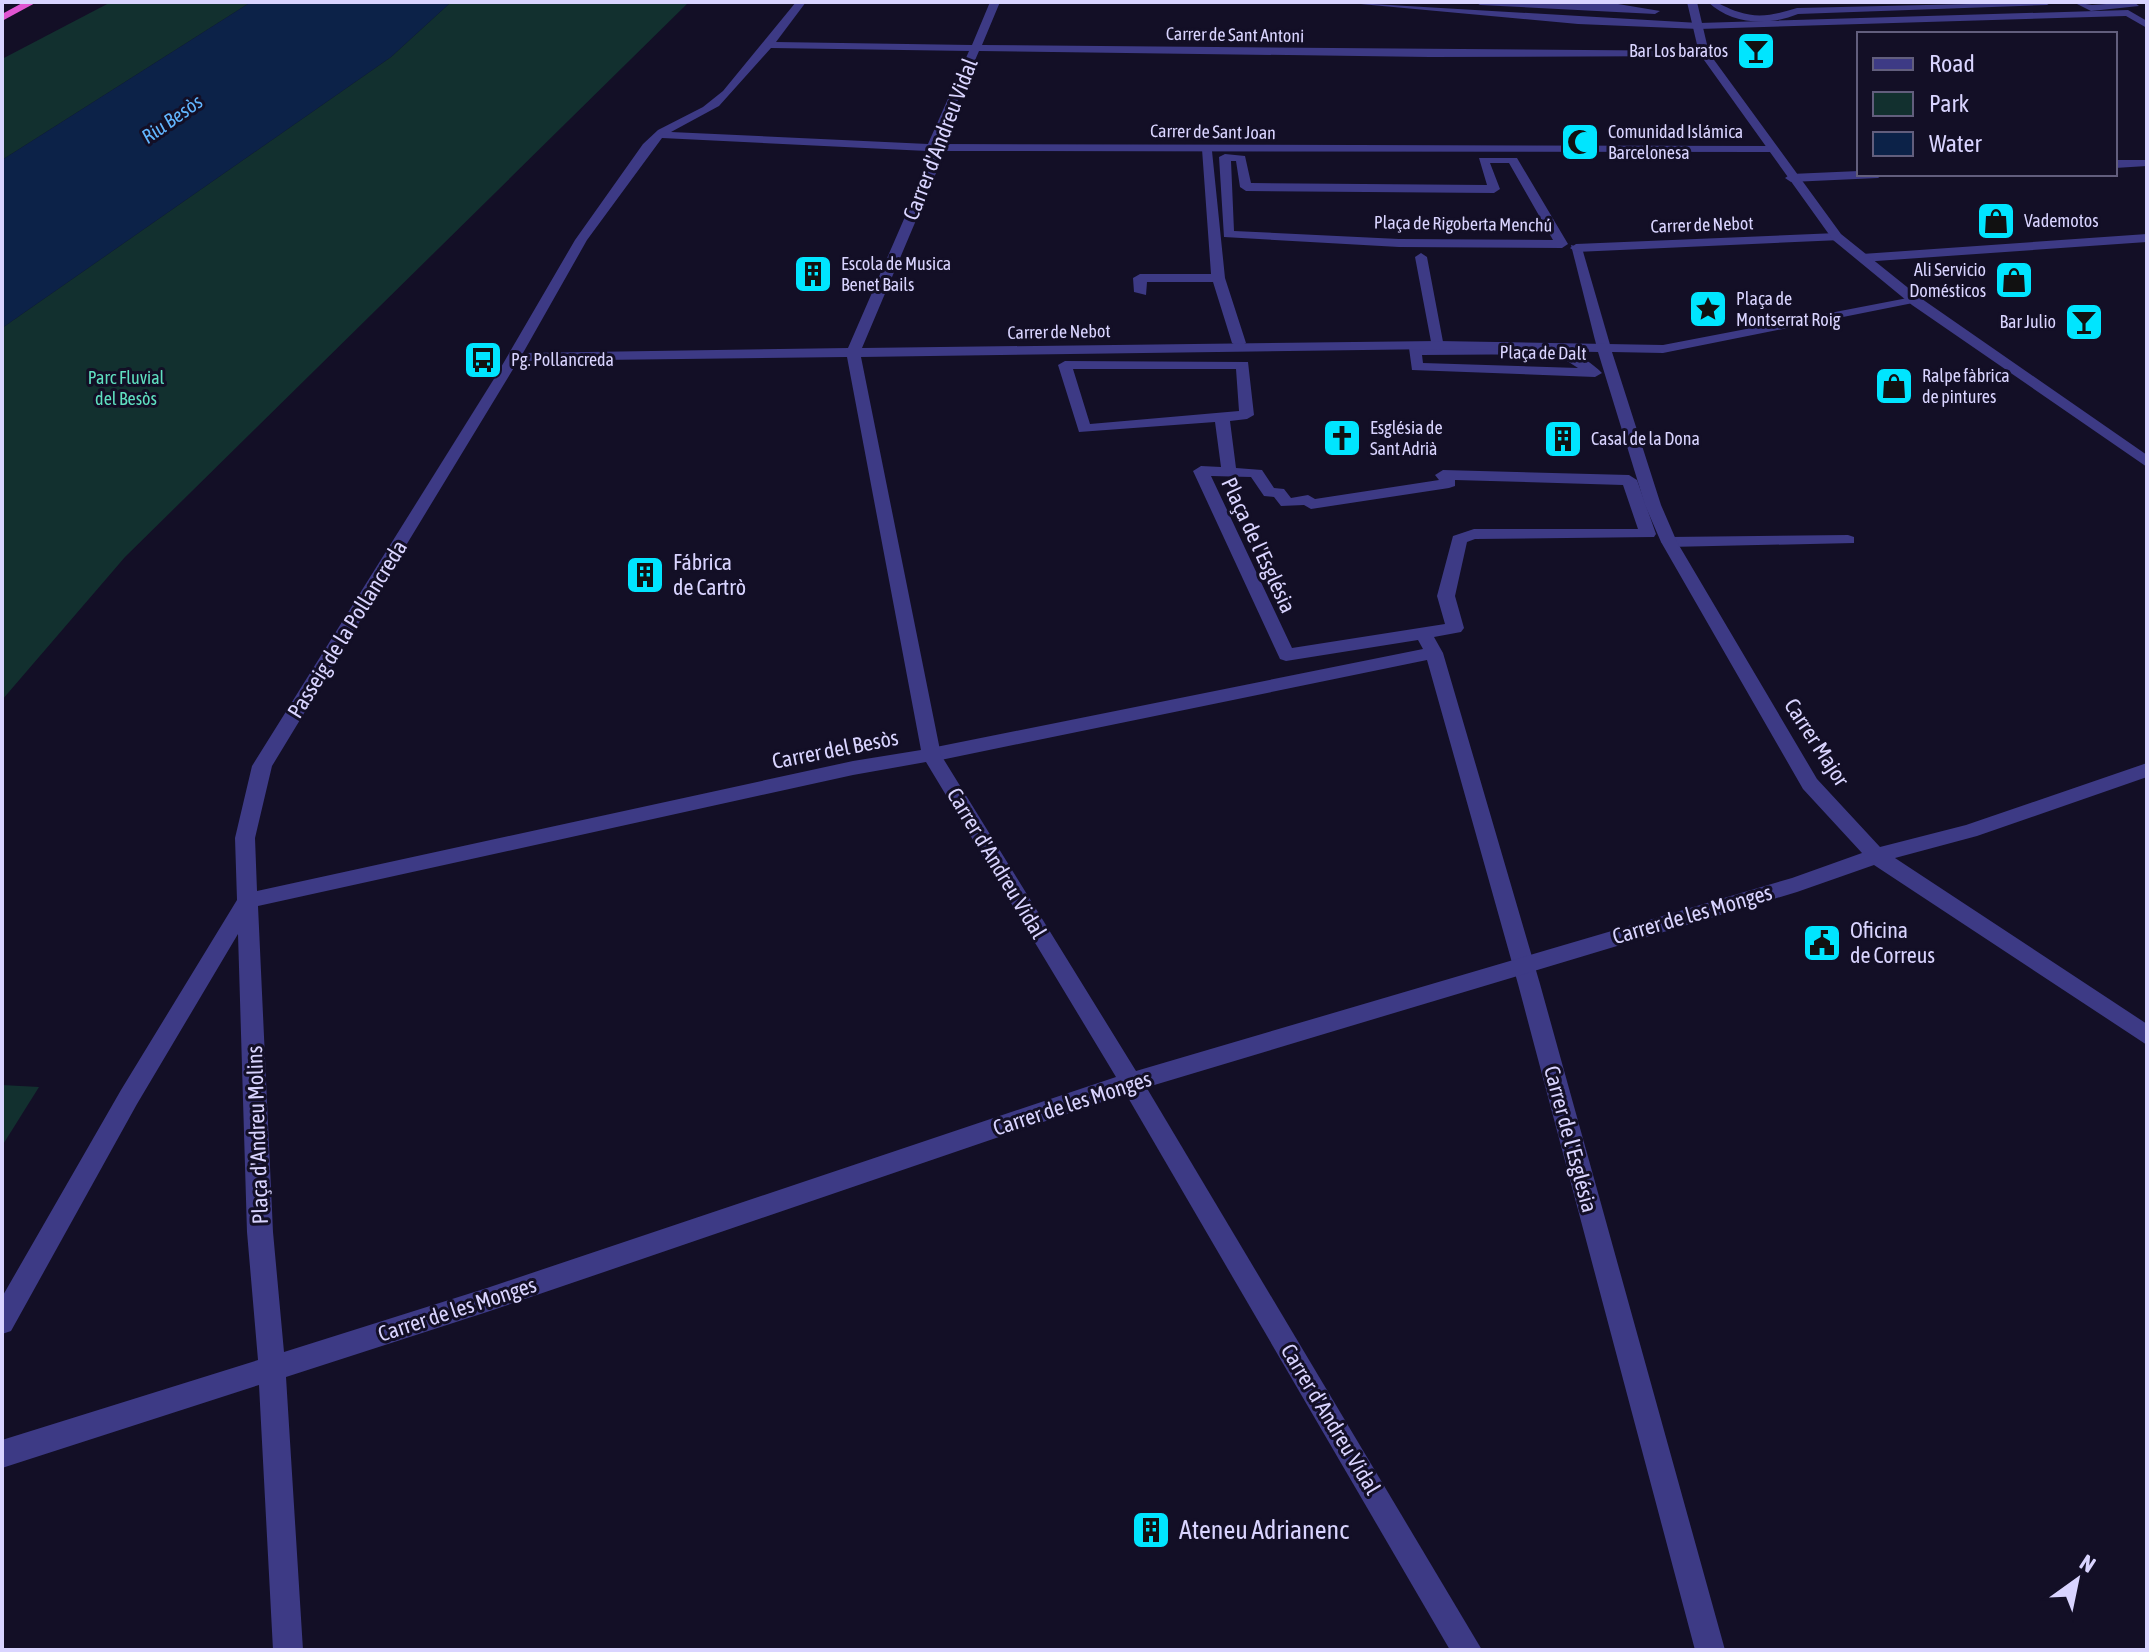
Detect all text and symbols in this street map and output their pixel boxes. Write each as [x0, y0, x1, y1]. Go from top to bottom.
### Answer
street label: Carrer de Sant Antoni [1166, 23, 1304, 46]
bar icon: Bar Los baratos [1735, 30, 1777, 72]
legend [1857, 32, 2117, 176]
place label: Bar Los baratos [1629, 40, 1728, 61]
text: Road [1929, 50, 1975, 77]
street label: Carrer d'Andreu Vidal [897, 54, 983, 223]
water label: Riu Besòs [137, 89, 207, 148]
text: Park [1929, 90, 1970, 117]
street label: Carrer de Sant Joan [1150, 120, 1276, 143]
mosque icon: Comunidad Islámica Barcelonesa [1559, 121, 1601, 163]
place label: Comunidad Islámica Barcelonesa [1608, 121, 1743, 163]
text: Water [1929, 130, 1982, 157]
shop icon: Vademotos [1975, 200, 2017, 242]
place label: Vademotos [2024, 210, 2099, 231]
street label: Plaça de Rigoberta Menchú [1374, 211, 1552, 236]
street label: Carrer de Nebot [1650, 212, 1754, 237]
building icon: Escola de Musica Benet Bails [792, 253, 834, 295]
place label: Escola de Musica Benet Bails [841, 253, 951, 295]
place label: Ali Servicio Domésticos [1909, 259, 1986, 301]
shop icon: Ali Servicio Domésticos [1993, 259, 2035, 301]
place icon: Plaça de Montserrat Roig [1687, 288, 1729, 330]
place label: Plaça de Montserrat Roig [1736, 288, 1841, 330]
bar icon: Bar Julio [2063, 301, 2105, 343]
place label: Bar Julio [1999, 311, 2056, 332]
street label: Carrer de Nebot [1007, 320, 1111, 343]
bus stop icon: Pg. Pollancreda [462, 339, 504, 381]
street label: Plaça de Dalt [1499, 341, 1587, 364]
place label: Pg. Pollancreda [511, 349, 614, 370]
shop icon: Ralpe fàbrica de pintures [1873, 365, 1915, 407]
place label: Ralpe fàbrica de pintures [1922, 365, 2010, 407]
park label: Parc Fluvial del Besòs [88, 367, 165, 409]
church icon: Església de Sant Adrià [1321, 417, 1363, 459]
place label: Església de Sant Adrià [1370, 417, 1443, 459]
building icon: Casal de la Dona [1542, 418, 1584, 460]
place label: Casal de la Dona [1591, 428, 1700, 449]
street label: Plaça de l'Església [1216, 473, 1302, 617]
street label: Passeig de la Pollancreda [282, 535, 412, 723]
place label: Fábrica de Cartrò [673, 549, 746, 600]
building icon: Fábrica de Cartrò [624, 554, 666, 596]
street label: Carrer Major [1779, 693, 1855, 791]
street label: Carrer del Besòs [770, 724, 901, 774]
street label: Carrer d'Andreu Vidal [942, 783, 1052, 943]
street label: Carrer de les Monges [1609, 879, 1775, 949]
place label: Oficina de Correus [1850, 917, 1935, 968]
public building icon: Oficina de Correus [1801, 922, 1843, 964]
street label: Plaça d'Andreu Molins [241, 1045, 273, 1225]
street label: Carrer de l'Església [1539, 1063, 1603, 1215]
street label: Carrer de les Monges [990, 1065, 1155, 1141]
street label: Carrer de les Monges [375, 1271, 540, 1347]
street label: Carrer d'Andreu Vidal [1276, 1339, 1386, 1499]
building icon: Ateneu Adrianenc [1130, 1509, 1172, 1551]
place label: Ateneu Adrianenc [1179, 1515, 1349, 1545]
north arrow [2037, 1540, 2117, 1620]
text: N [2075, 1549, 2100, 1578]

